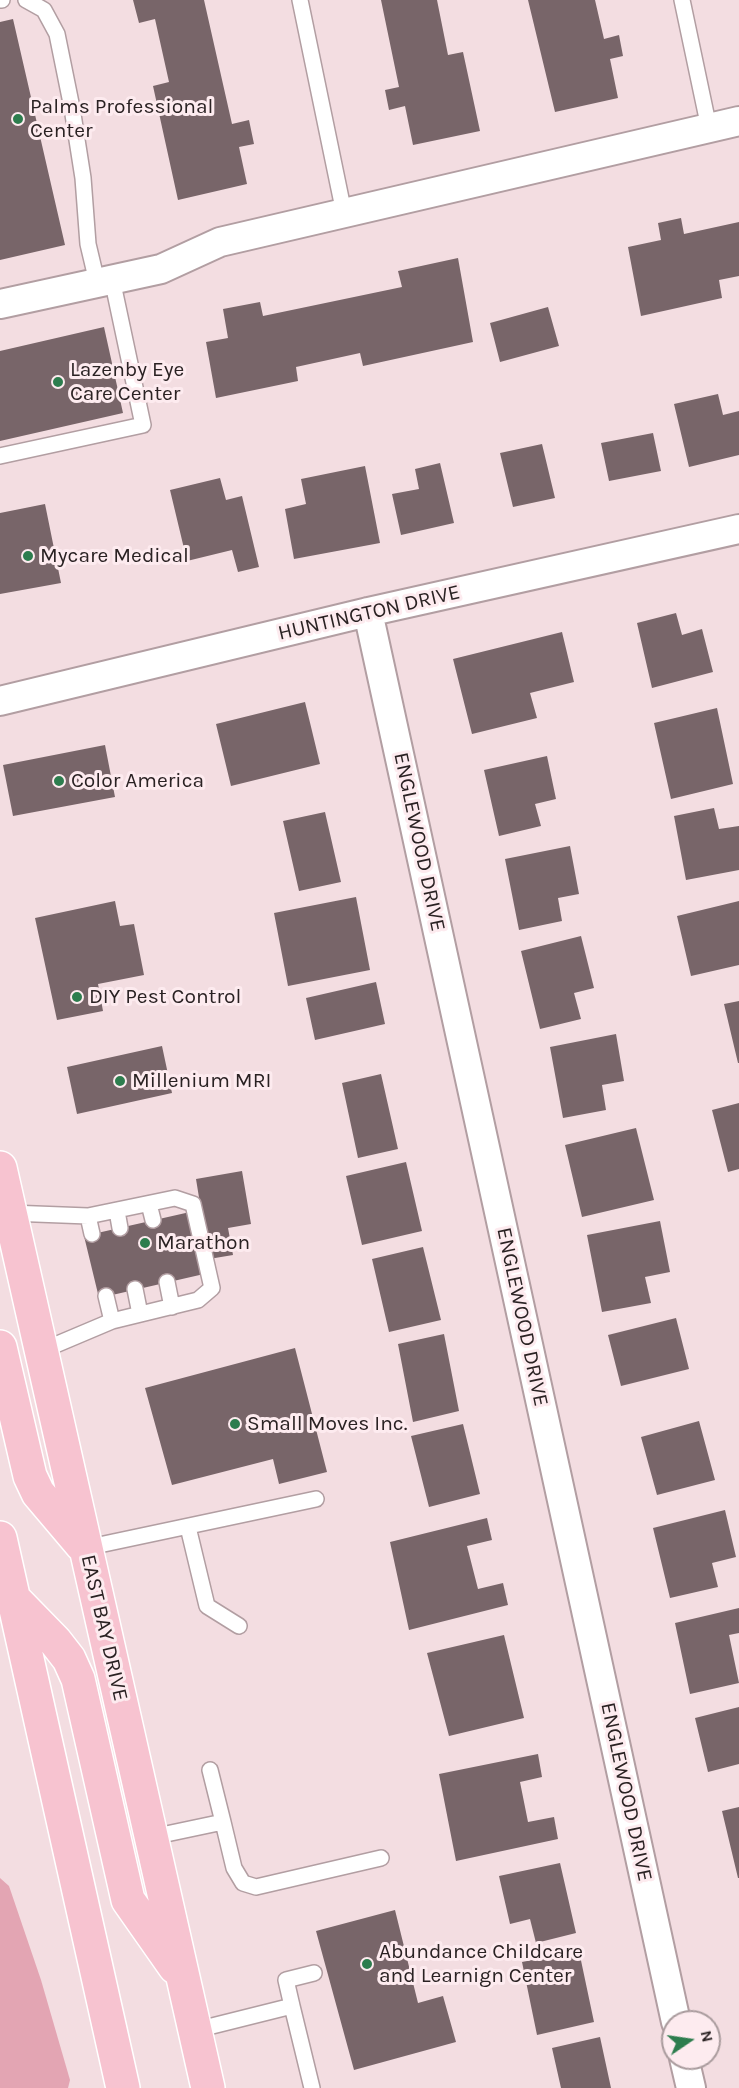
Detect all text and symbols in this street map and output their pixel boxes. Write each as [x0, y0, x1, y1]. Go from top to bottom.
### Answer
place label: Palms Professional Center [30, 94, 213, 144]
marker: Palms Professional Center [11, 112, 25, 126]
place label: Lazenby Eye Care Center [70, 357, 184, 407]
marker: Lazenby Eye Care Center [51, 375, 65, 389]
place label: Mycare Medical [40, 543, 189, 569]
marker: Mycare Medical [21, 549, 35, 563]
street label: HUNTINGTON DRIVE [276, 580, 462, 646]
street label: ENGLEWOOD DRIVE [388, 750, 450, 934]
place label: Color America [71, 768, 204, 794]
marker: Color America [52, 774, 66, 788]
place label: DIY Pest Control [89, 984, 241, 1010]
marker: DIY Pest Control [70, 990, 84, 1004]
place label: Millenium MRI [132, 1068, 271, 1094]
marker: Millenium MRI [113, 1074, 127, 1088]
street label: ENGLEWOOD DRIVE [491, 1225, 553, 1409]
place label: Marathon [157, 1230, 250, 1256]
marker: Marathon [138, 1236, 152, 1250]
place label: Small Moves Inc. [247, 1411, 407, 1437]
marker: Small Moves Inc. [228, 1417, 242, 1431]
street label: EAST BAY DRIVE [75, 1552, 133, 1704]
street label: ENGLEWOOD DRIVE [595, 1700, 657, 1884]
place label: Abundance Childcare and Learnign Center [379, 1939, 583, 1989]
marker: Abundance Childcare and Learnign Center [360, 1957, 374, 1971]
north arrow [661, 2010, 721, 2070]
text: N [697, 2029, 718, 2044]

